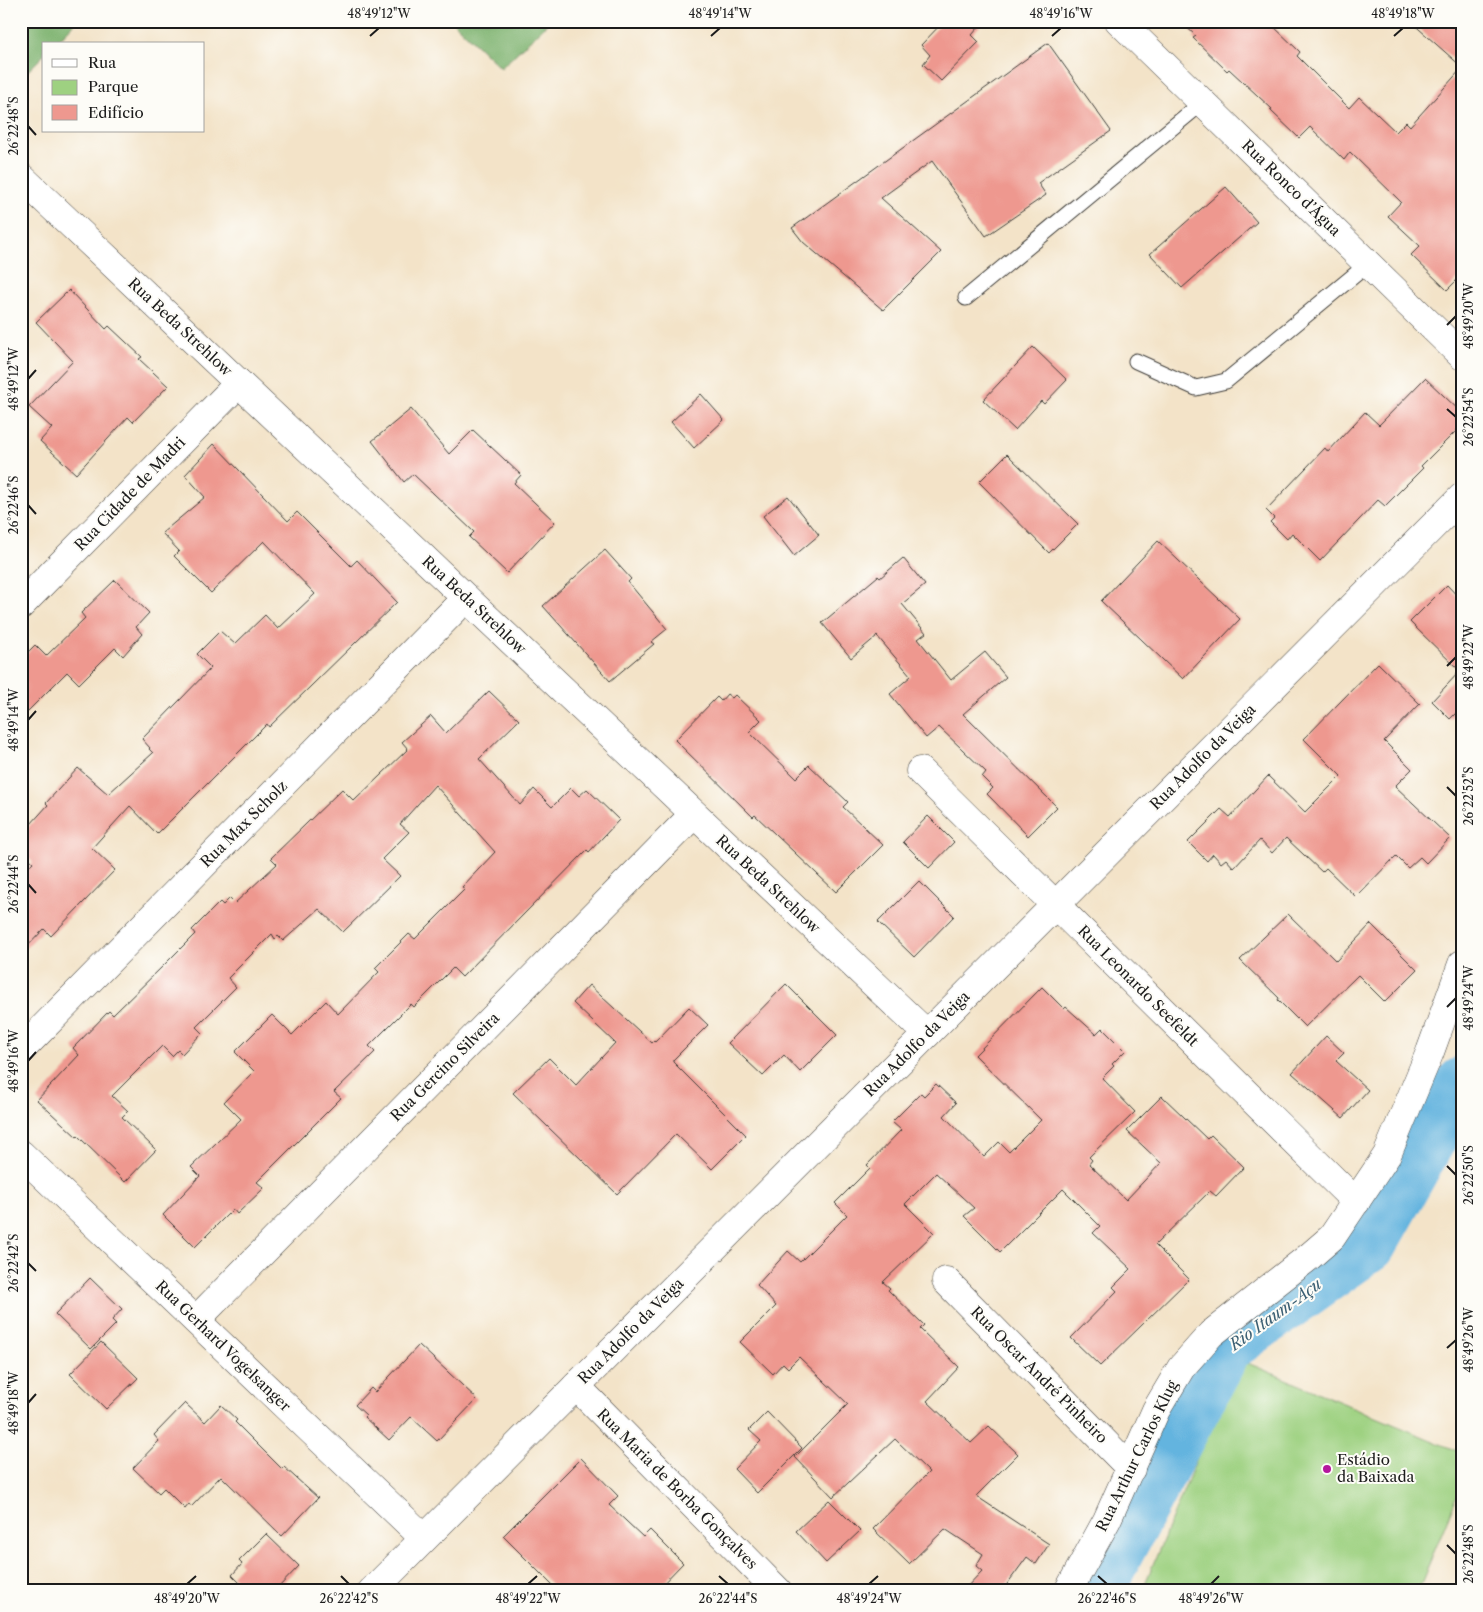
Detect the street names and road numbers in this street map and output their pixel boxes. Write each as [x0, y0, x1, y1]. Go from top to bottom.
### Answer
street label: Rua Ronco d’Água [1238, 136, 1345, 240]
street label: Rua Beda Strehlow [124, 273, 237, 380]
street label: Rua Cidade de Madri [70, 432, 189, 555]
street label: Rua Beda Strehlow [418, 551, 531, 658]
street label: Rua Adolfo da Veiga [1146, 700, 1260, 814]
street label: Rua Max Scholz [196, 776, 291, 871]
street label: Rua Beda Strehlow [712, 830, 825, 937]
street label: Rua Leonardo Seefeldt [1074, 921, 1203, 1051]
street label: Rua Adolfo da Veiga [860, 987, 974, 1101]
street label: Rua Gercino Silveira [386, 1008, 503, 1125]
street label: Rua Adolfo da Veiga [574, 1274, 688, 1388]
street label: Rua Gerhard Vogelsanger [152, 1276, 295, 1416]
street label: Rua Oscar André Pinheiro [967, 1302, 1112, 1447]
street label: Rua Arthur Carlos Klug [1092, 1377, 1182, 1535]
street label: Rua Maria de Borba Gonçalves [593, 1404, 762, 1573]

